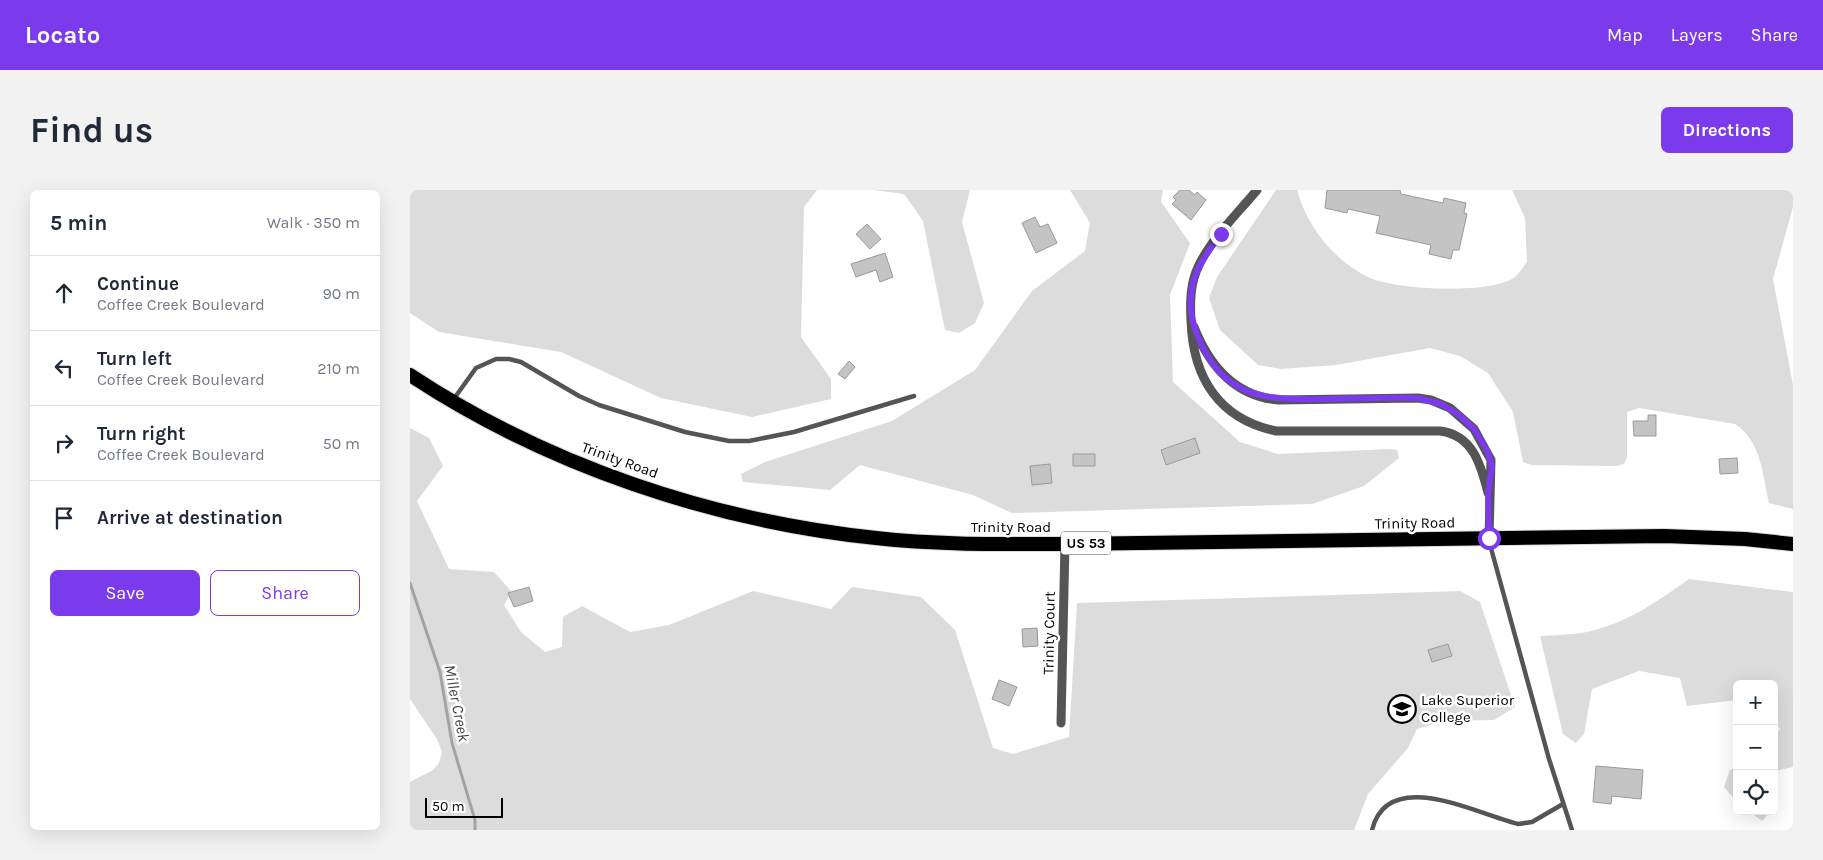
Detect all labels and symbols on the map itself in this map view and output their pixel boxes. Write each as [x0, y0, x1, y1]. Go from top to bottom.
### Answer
route end [1210, 223, 1233, 246]
street label: Trinity Road [579, 438, 661, 482]
street label: Trinity Road [1375, 513, 1455, 533]
street label: Trinity Road [971, 518, 1051, 536]
route start [1478, 527, 1501, 550]
road number: US 53 [1061, 532, 1111, 554]
street label: Trinity Court [1039, 591, 1059, 675]
water label: Miller Creek [440, 663, 474, 744]
place label: Lake Superior College [1421, 691, 1515, 726]
school or university icon: Lake Superior College [1387, 694, 1417, 724]
scale bar [425, 795, 502, 818]

